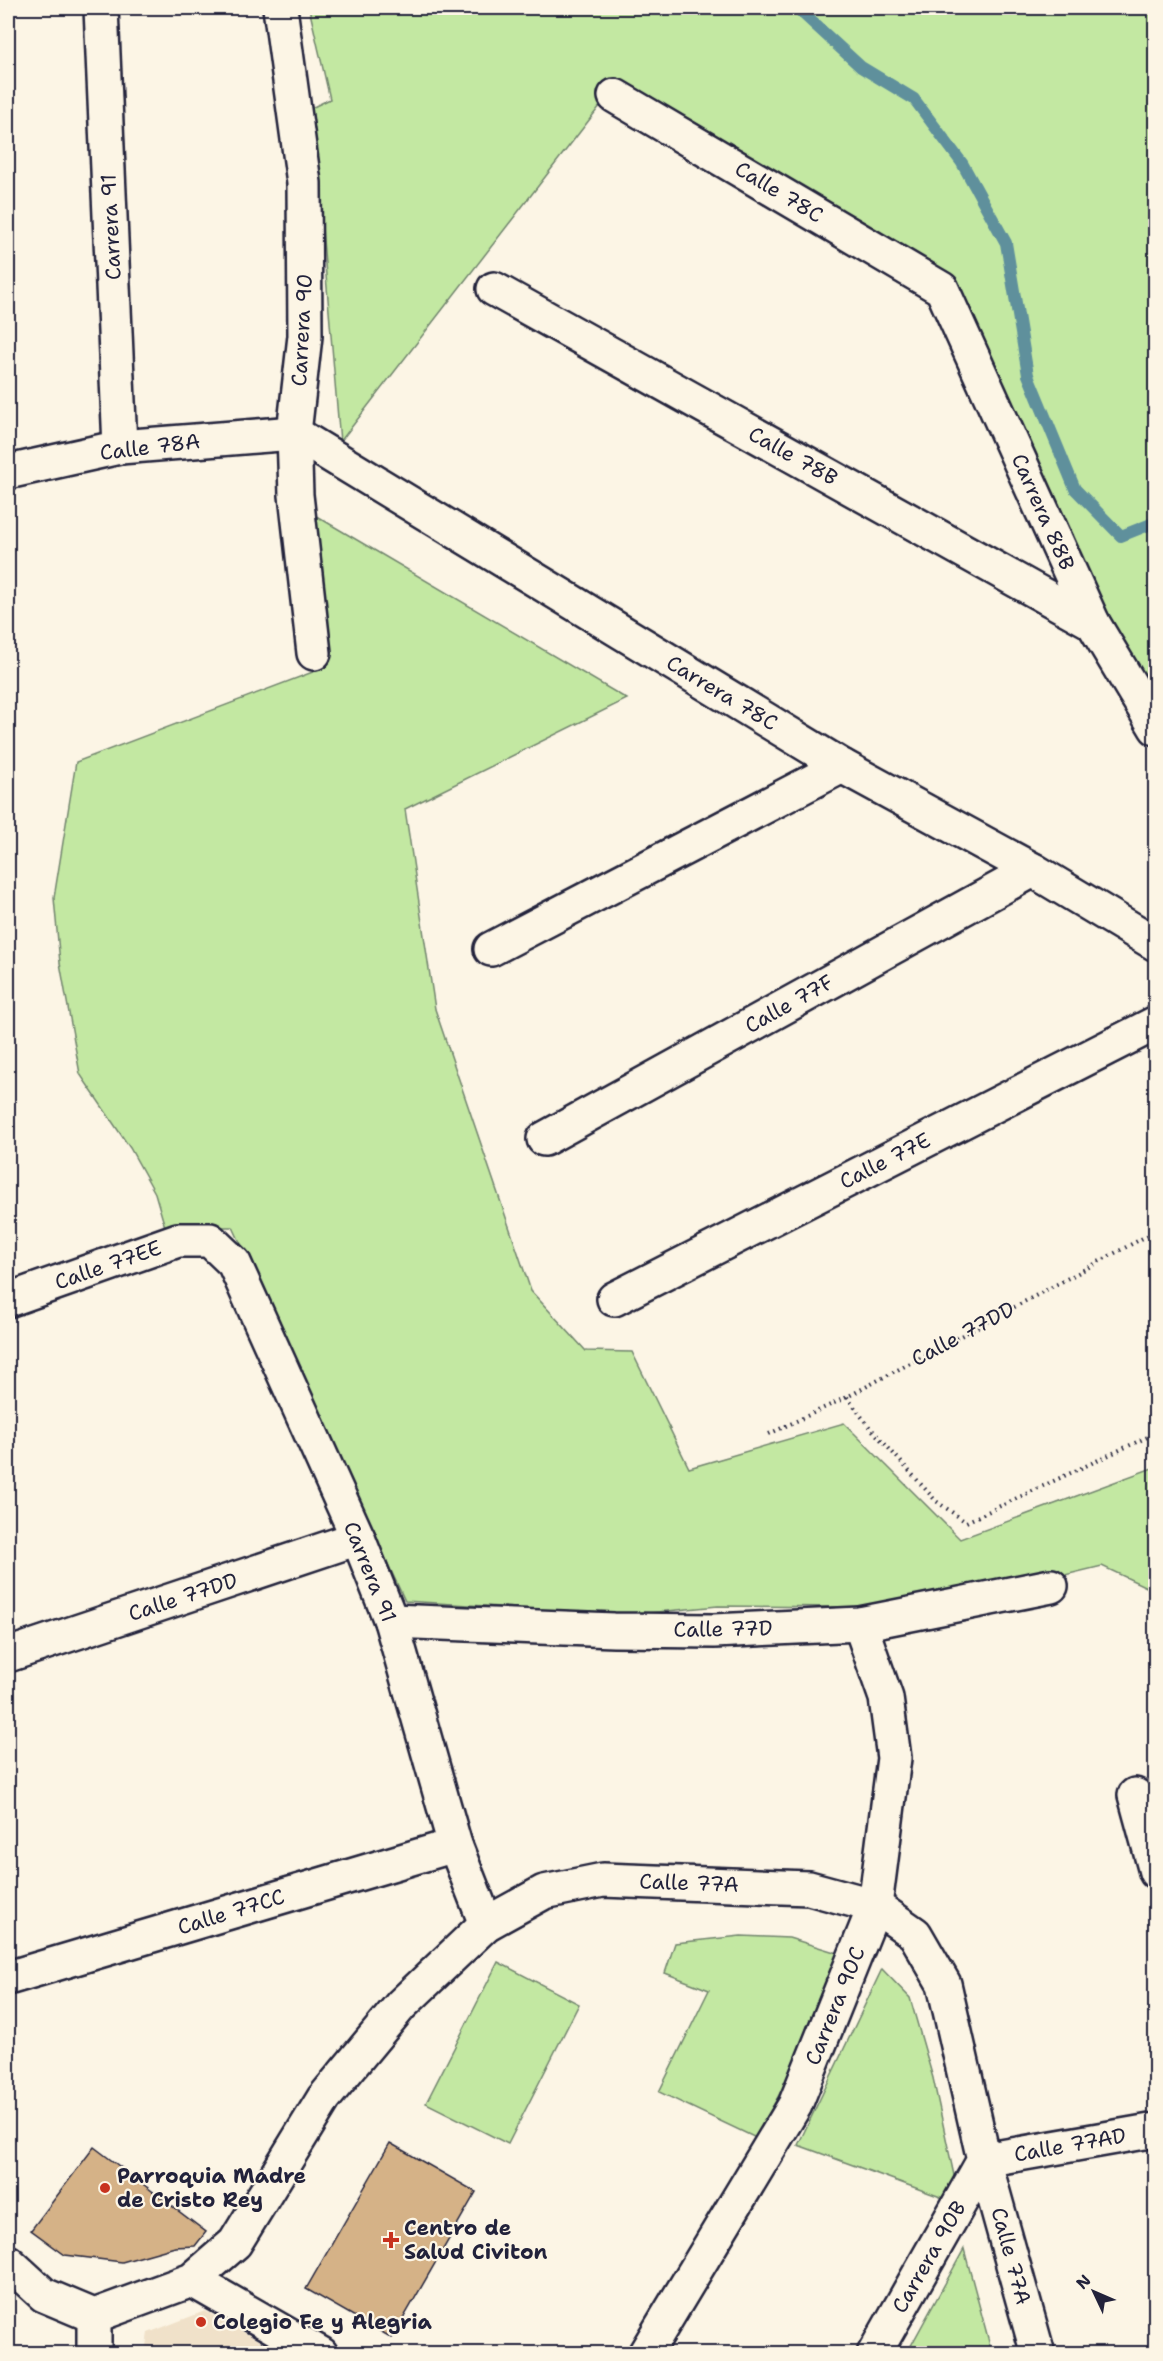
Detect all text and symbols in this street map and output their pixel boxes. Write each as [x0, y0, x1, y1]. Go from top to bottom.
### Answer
street label: Calle 78C [730, 155, 828, 229]
street label: Carrera 91 [94, 173, 128, 281]
street label: Carrera 90 [285, 273, 319, 387]
street label: Calle 78B [743, 420, 843, 492]
street label: Calle 78A [98, 427, 202, 467]
street label: Carrera 88B [1005, 449, 1081, 575]
street label: Carrera 78C [661, 649, 783, 737]
street label: Calle 77F [740, 968, 838, 1040]
street label: Calle 77E [835, 1126, 935, 1196]
street label: Calle 77EE [51, 1234, 165, 1296]
street label: Calle 77DD [906, 1295, 1020, 1373]
street label: Carrera 91 [337, 1517, 403, 1627]
street label: Calle 77DD [125, 1566, 241, 1628]
street label: Calle 77D [673, 1614, 773, 1644]
street label: Calle 77A [639, 1867, 739, 1899]
street label: Calle 77CC [174, 1882, 288, 1942]
street label: Carrera 90C [798, 1943, 872, 2069]
street label: Calle 77AD [1012, 2121, 1128, 2169]
place label: Parroquia Madre de Cristo Rey [117, 2162, 306, 2214]
marker: Parroquia Madre de Cristo Rey [98, 2181, 112, 2195]
street label: Carrera 90B [886, 2196, 972, 2318]
street label: Calle 77A [985, 2204, 1037, 2308]
place label: Centro de Salud Civiton [404, 2214, 548, 2266]
marker: Centro de Salud Civiton [382, 2231, 400, 2249]
north arrow [1064, 2262, 1124, 2322]
text: N [1072, 2270, 1096, 2294]
place label: Colegio Fe y Alegria [213, 2308, 433, 2336]
marker: Colegio Fe y Alegria [194, 2315, 208, 2329]

